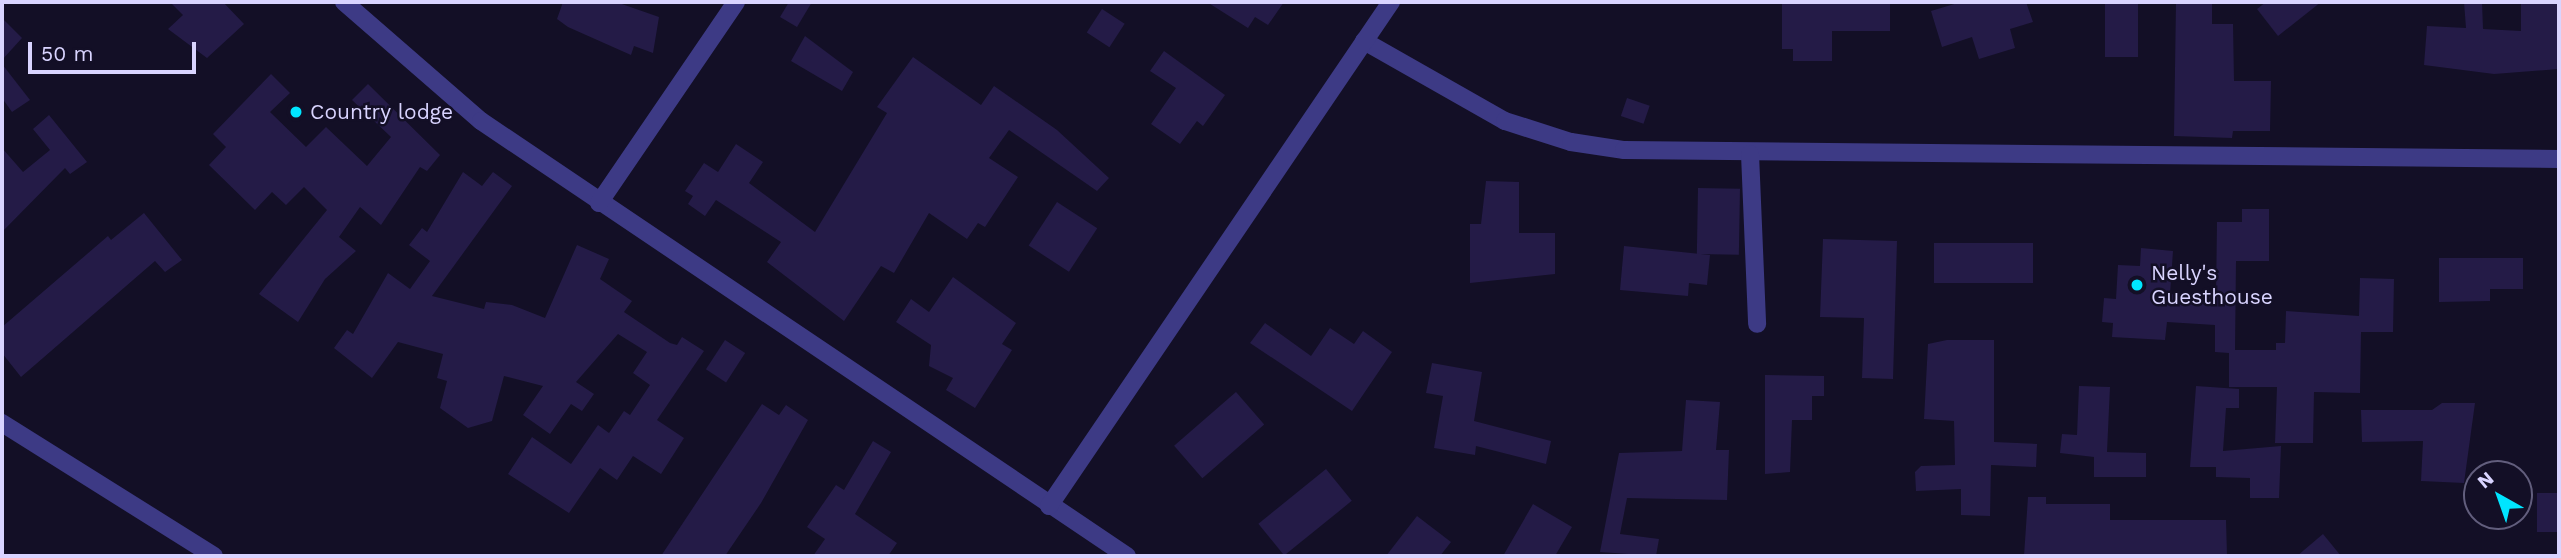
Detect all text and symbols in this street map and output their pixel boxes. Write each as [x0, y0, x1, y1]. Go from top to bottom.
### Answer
scale bar [32, 28, 200, 72]
text: 50 m [41, 41, 93, 66]
place label: Country lodge [310, 99, 454, 125]
marker: Country lodge [288, 104, 304, 120]
place label: Nelly's Guesthouse [2151, 260, 2273, 310]
marker: Nelly's Guesthouse [2129, 277, 2145, 293]
north arrow [2463, 460, 2533, 530]
text: N [2473, 467, 2498, 493]

